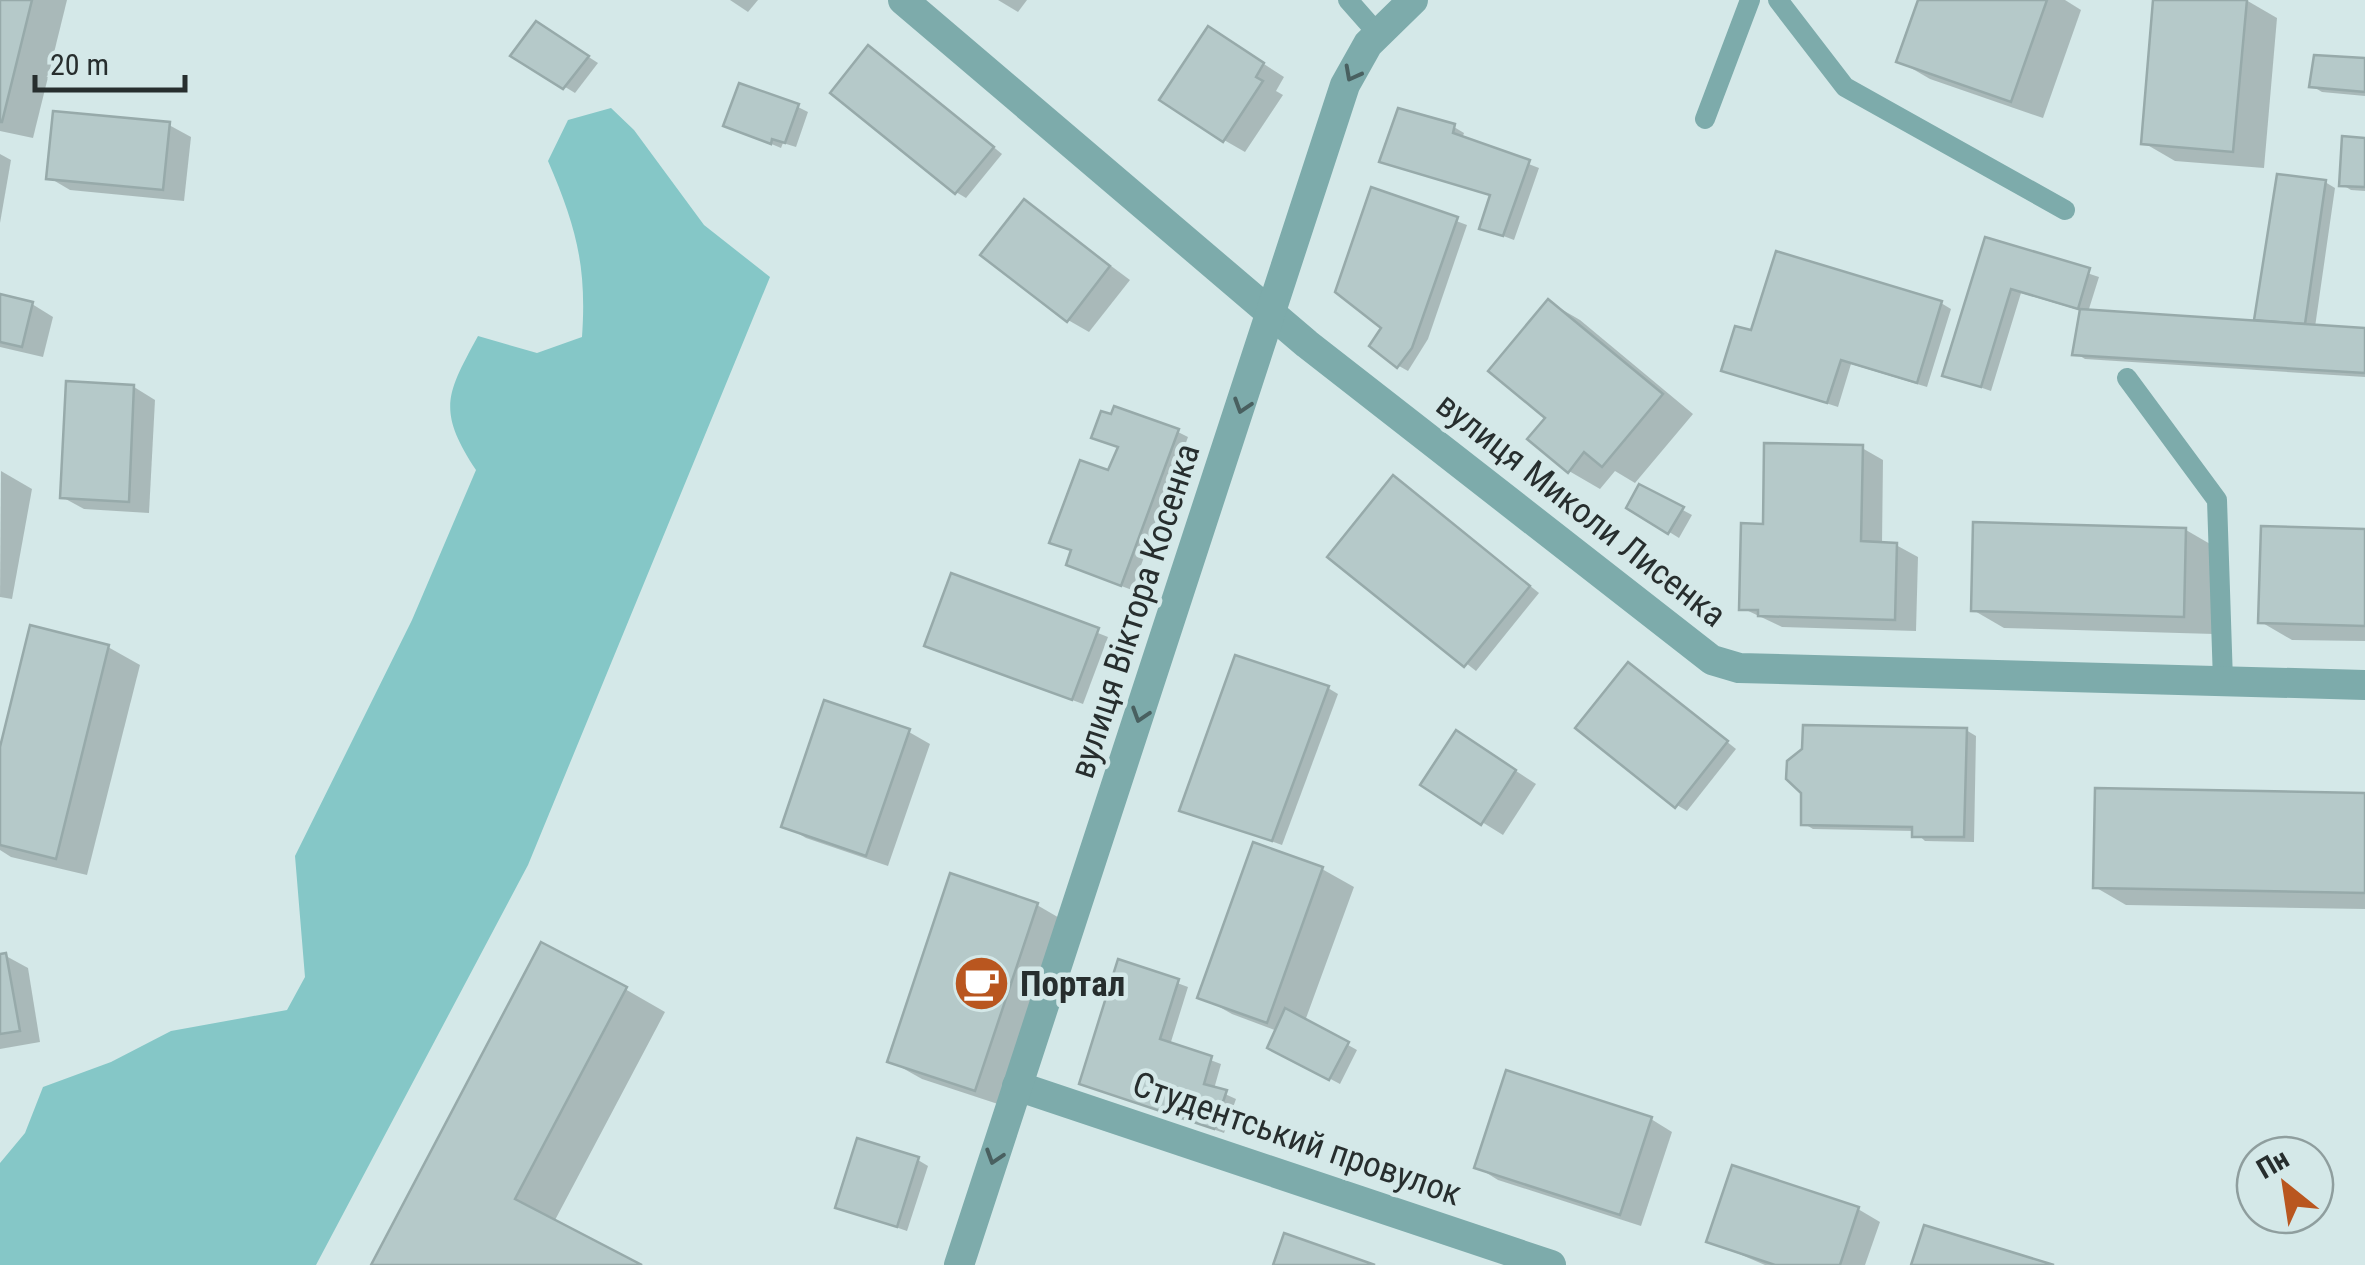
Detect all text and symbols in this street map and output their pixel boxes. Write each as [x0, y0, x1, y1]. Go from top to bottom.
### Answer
scale bar [35, 30, 185, 92]
text: 20 m [50, 47, 109, 82]
one-way arrow [1345, 63, 1364, 82]
street label: вулиця Миколи Лисенка [1428, 384, 1734, 636]
one-way arrow [1233, 397, 1253, 414]
street label: вулиця Віктора Косенка [1062, 439, 1208, 783]
one-way arrow [1131, 706, 1151, 723]
cafe icon: Портал [951, 954, 1011, 1014]
place label: Портал [1020, 964, 1125, 1005]
street label: Студентський провулок [1127, 1064, 1467, 1215]
north arrow [2235, 1135, 2335, 1235]
text: Пн [2251, 1142, 2295, 1186]
one-way arrow [986, 1147, 1006, 1164]

